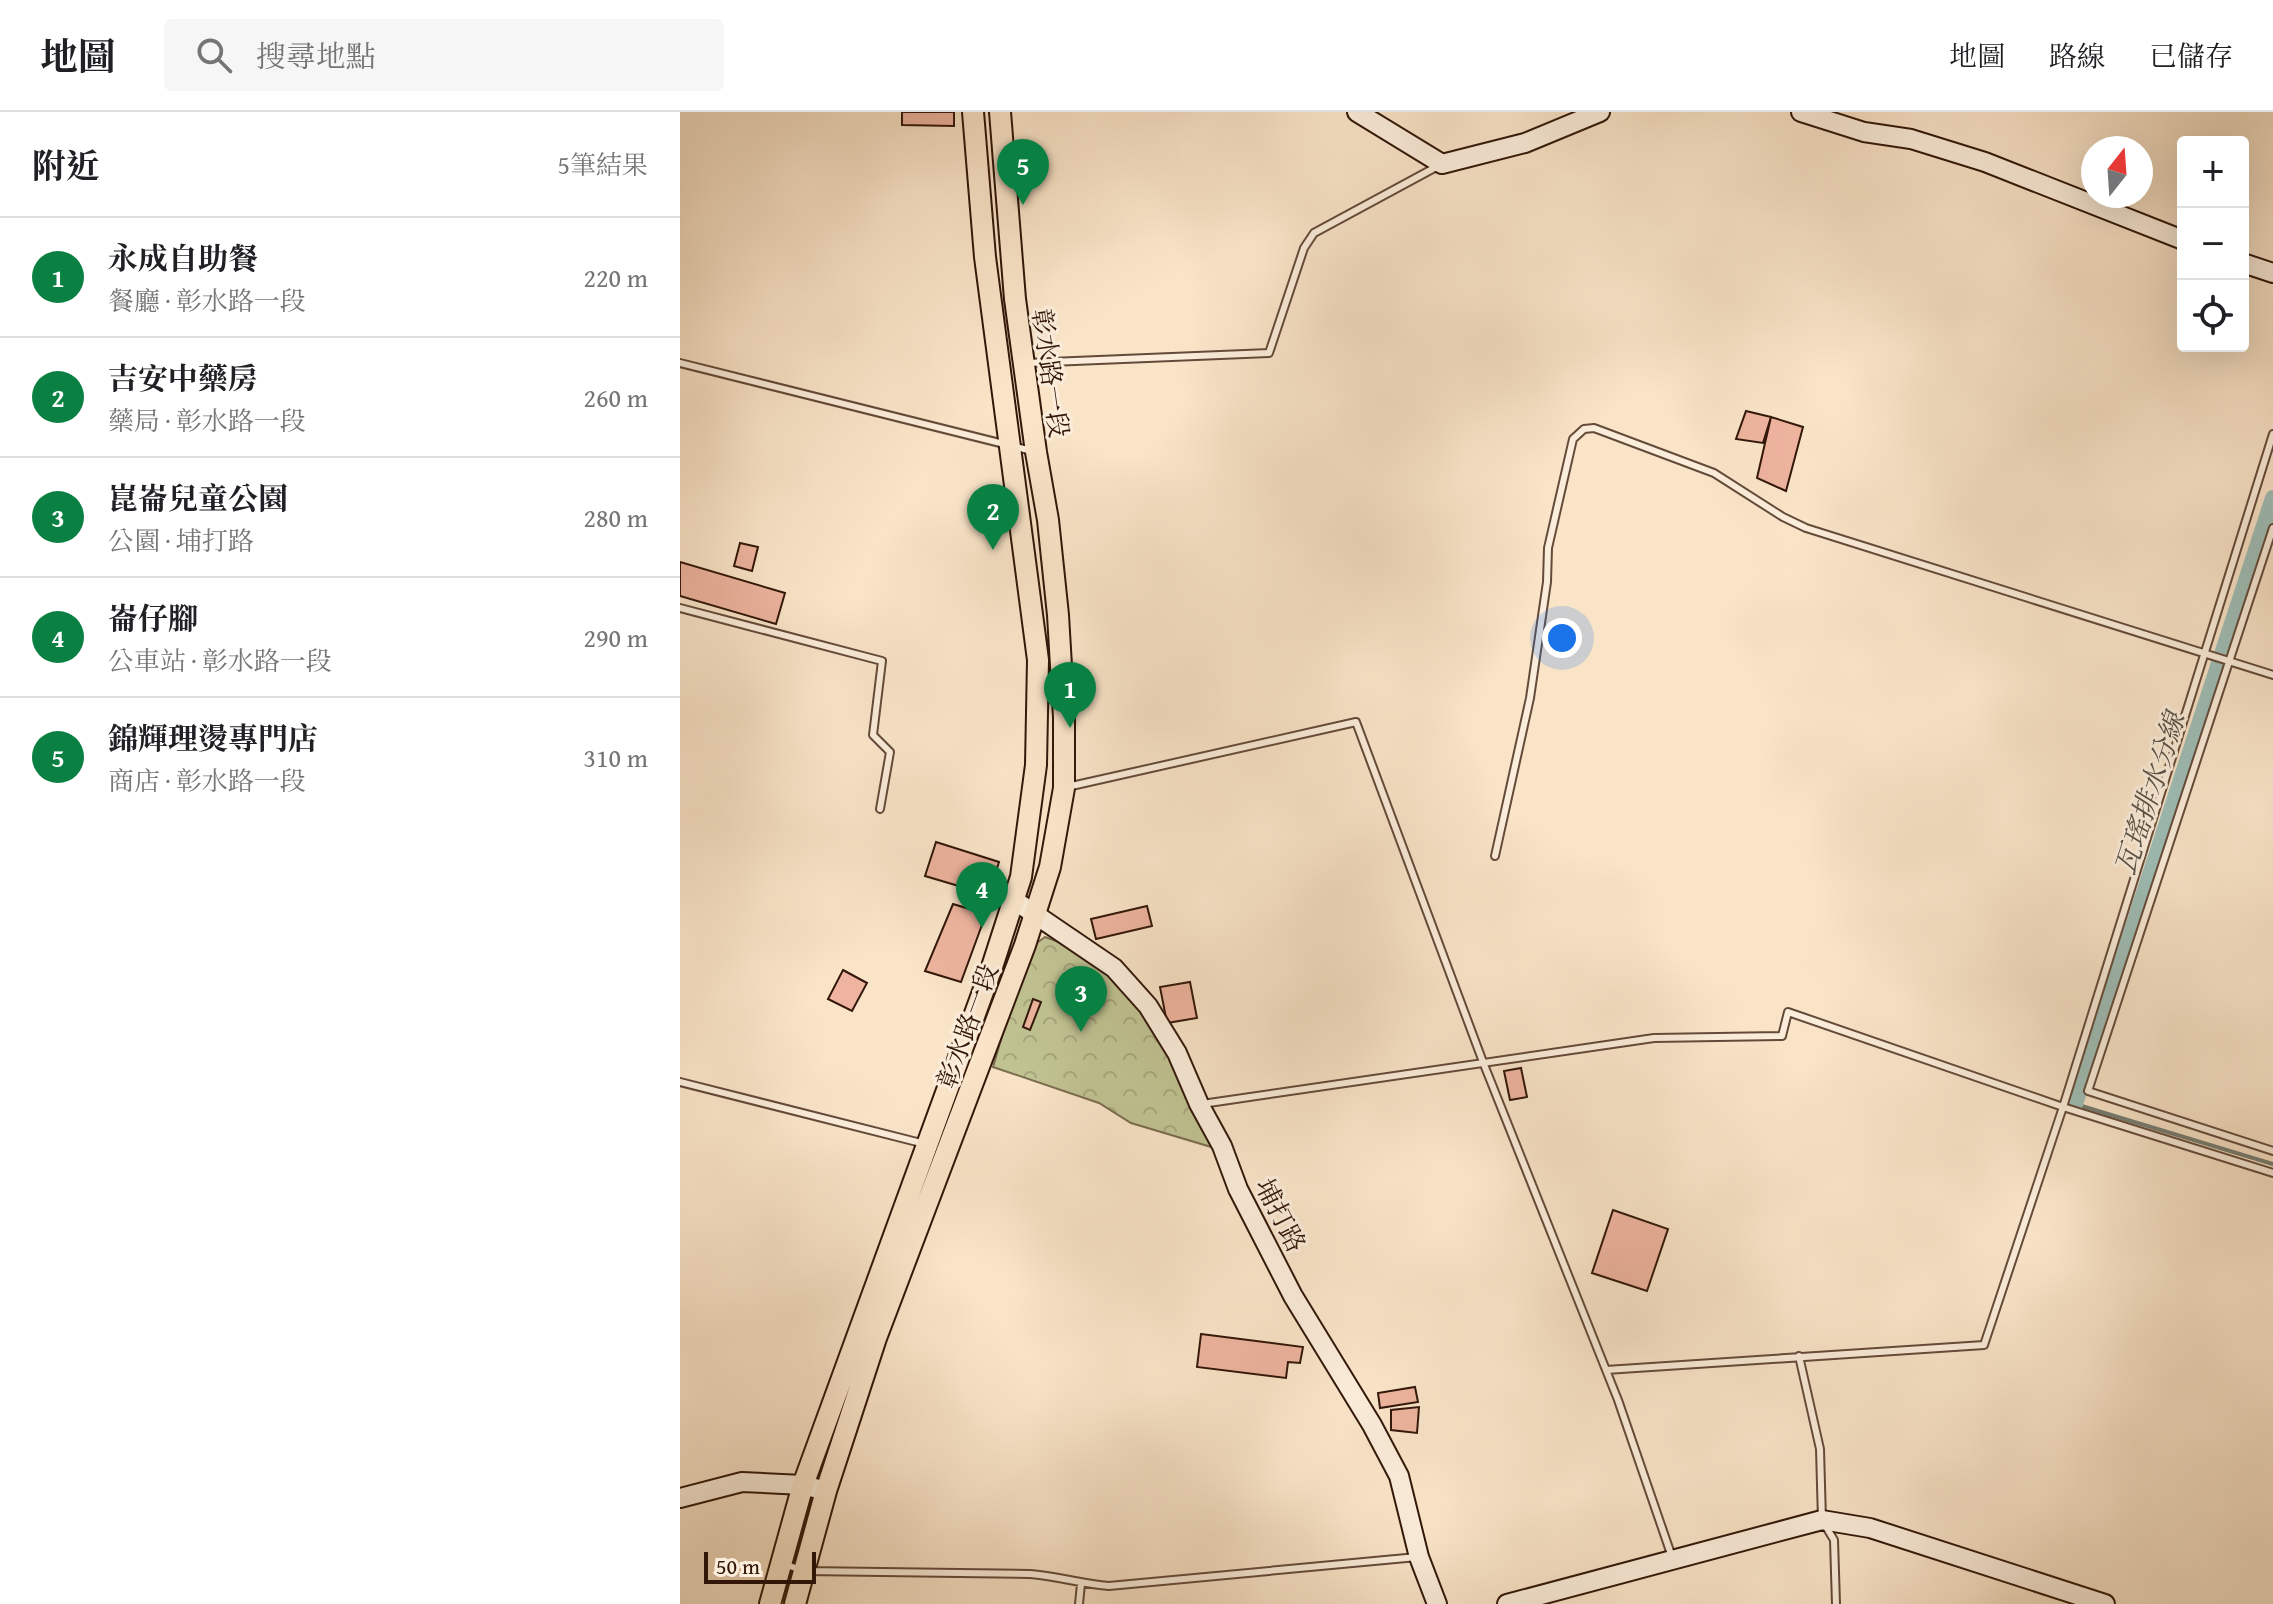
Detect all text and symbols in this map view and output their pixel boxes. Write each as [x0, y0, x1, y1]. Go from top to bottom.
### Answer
search box [164, 19, 724, 91]
text: 地圖 [40, 28, 116, 84]
icon: search [192, 33, 236, 77]
text: 搜尋地點 [256, 34, 376, 78]
text: 地圖 [1949, 35, 2005, 76]
text: 路線 [2049, 35, 2105, 76]
text: 已儲存 [2149, 35, 2233, 76]
north arrow [2081, 136, 2153, 208]
map controls [2177, 136, 2249, 352]
button: + [2177, 136, 2249, 208]
pin: 5 [997, 139, 1049, 205]
text: 附近 [32, 141, 100, 190]
text: 5筆結果 [557, 145, 648, 184]
button: − [2177, 208, 2249, 280]
text: 永成自助餐 [108, 236, 258, 280]
text: 1 [51, 258, 65, 297]
text: 220 m [583, 258, 648, 297]
button: locate [2177, 280, 2249, 352]
text: 餐廳 · 彰水路一段 [108, 281, 306, 320]
street label: 彰水路一段 [1023, 306, 1079, 440]
text: 吉安中藥房 [108, 356, 258, 400]
text: 2 [51, 378, 65, 417]
text: 260 m [583, 378, 648, 417]
text: 藥局 · 彰水路一段 [108, 401, 306, 440]
text: 崑崙兒童公園 [108, 476, 288, 520]
pin: 2 [967, 484, 1019, 550]
text: 3 [51, 498, 65, 537]
text: 280 m [583, 498, 648, 537]
text: 公園 · 埔打路 [108, 521, 254, 560]
text: 崙仔腳 [108, 596, 198, 640]
text: 4 [51, 618, 65, 657]
text: 290 m [583, 618, 648, 657]
your location [1542, 618, 1582, 658]
text: 公車站 · 彰水路一段 [108, 641, 332, 680]
pin: 1 [1044, 662, 1096, 728]
water label: 瓦瑤排水分線 [2104, 704, 2195, 879]
text: 錦輝理燙專門店 [108, 716, 318, 760]
text: 5 [51, 738, 65, 777]
text: 310 m [583, 738, 648, 777]
text: 商店 · 彰水路一段 [108, 761, 306, 800]
pin: 4 [956, 862, 1008, 928]
street label: 彰水路一段 [926, 958, 1008, 1094]
pin: 3 [1055, 966, 1107, 1032]
street label: 埔打路 [1246, 1171, 1316, 1259]
scale bar [704, 1548, 816, 1584]
text: 50 m [716, 1550, 760, 1582]

